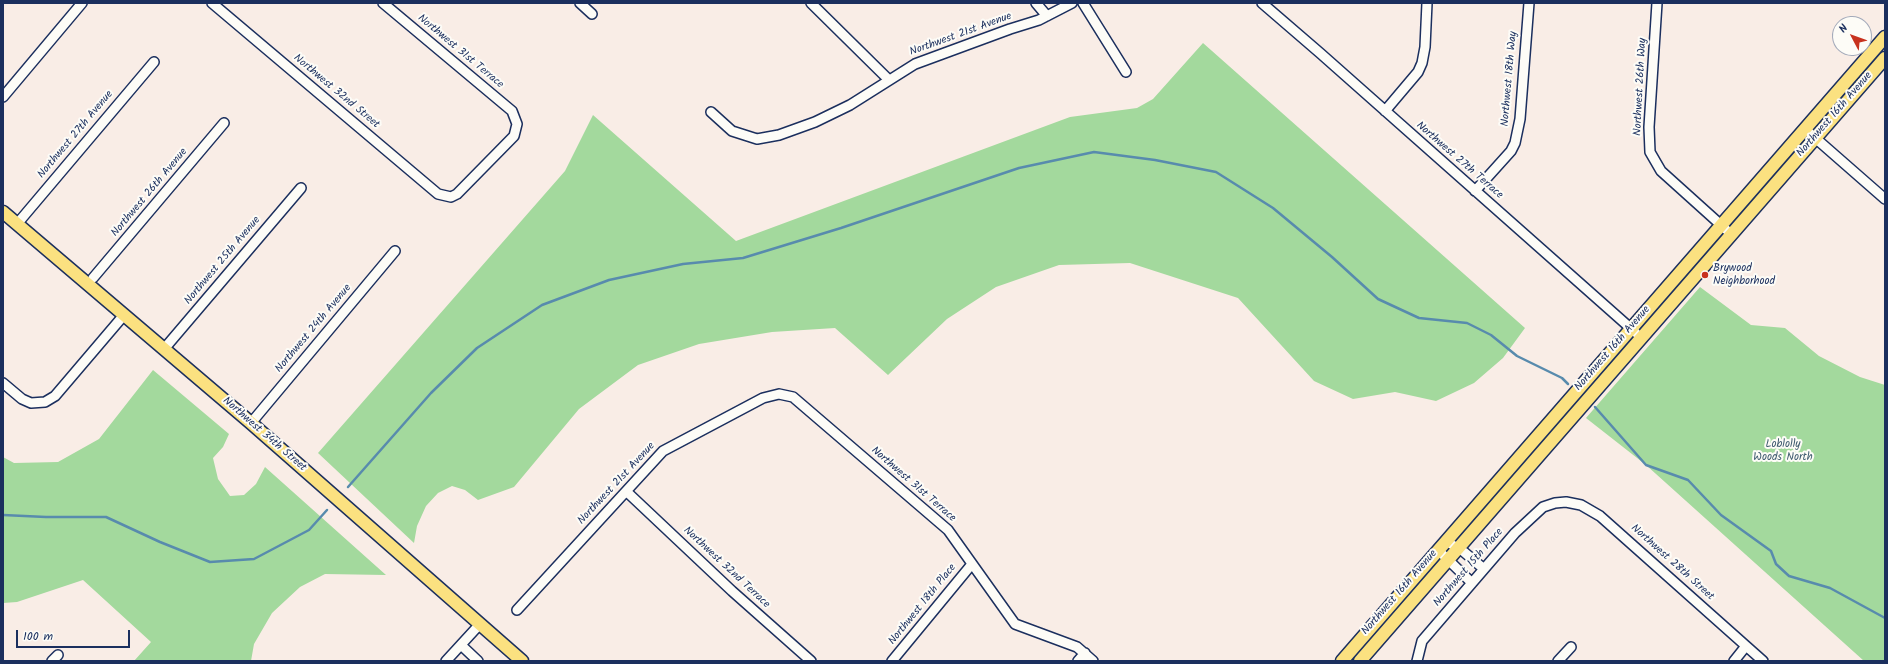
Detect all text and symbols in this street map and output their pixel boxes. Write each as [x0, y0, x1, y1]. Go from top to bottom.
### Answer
street label: Northwest 21st Avenue [908, 10, 1014, 60]
street label: Northwest 31st Terrace [414, 12, 506, 92]
north arrow [1832, 16, 1872, 56]
text: N [1835, 20, 1853, 37]
street label: Northwest 18th Way [1499, 31, 1521, 127]
street label: Northwest 26th Way [1632, 38, 1650, 136]
street label: Northwest 32nd Street [290, 52, 382, 132]
street label: Northwest 16th Avenue [1794, 70, 1876, 160]
street label: Northwest 27th Avenue [35, 88, 117, 182]
street label: Northwest 27th Terrace [1413, 120, 1505, 202]
street label: Northwest 26th Avenue [109, 146, 191, 240]
street label: Northwest 25th Avenue [182, 214, 264, 308]
place label: Brywood Neighborhood [1713, 262, 1775, 288]
marker: Brywood Neighborhood [1700, 270, 1710, 280]
street label: Northwest 24th Avenue [273, 282, 355, 376]
street label: Northwest 16th Avenue [1572, 304, 1654, 394]
street label: Northwest 34th Street [219, 395, 309, 475]
park label: Loblolly Woods North [1753, 438, 1813, 464]
street label: Northwest 21st Avenue [576, 440, 658, 528]
street label: Northwest 31st Terrace [868, 445, 958, 525]
street label: Northwest 28th Street [1628, 522, 1716, 604]
street label: Northwest 32nd Terrace [680, 524, 772, 612]
street label: Northwest 15th Place [1431, 526, 1507, 610]
street label: Northwest 16th Avenue [1359, 548, 1441, 638]
street label: Northwest 18th Place [886, 562, 960, 648]
scale bar [18, 622, 132, 648]
text: 100 m [23, 627, 53, 646]

